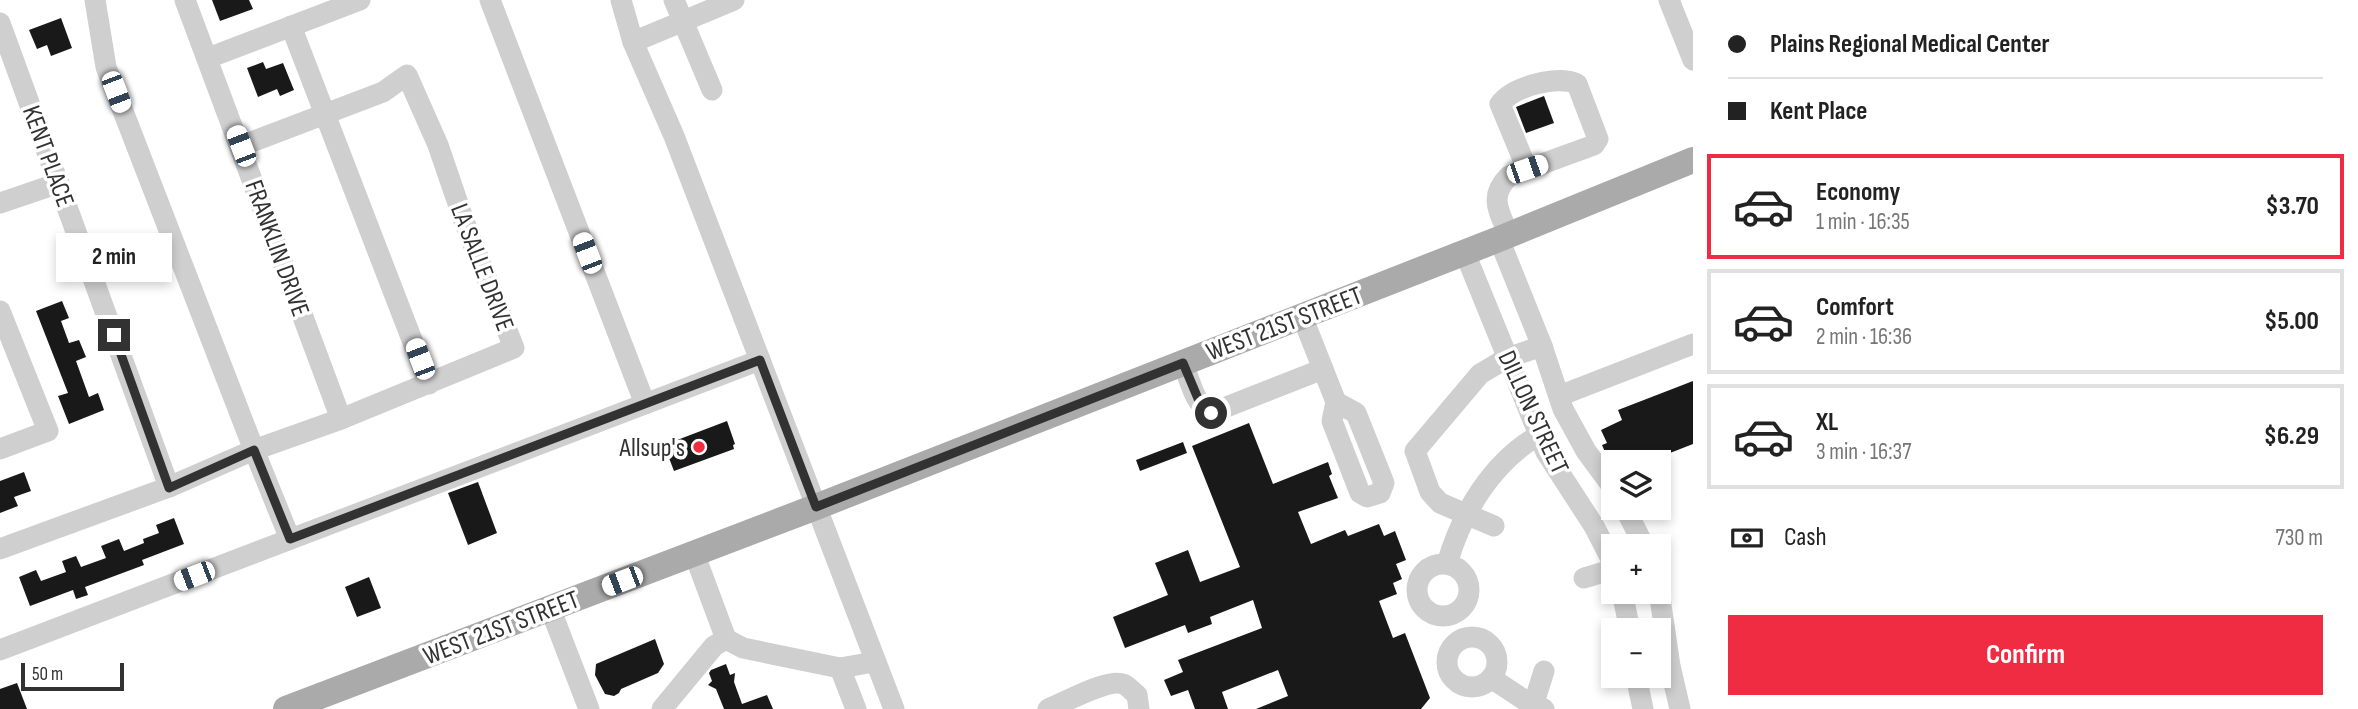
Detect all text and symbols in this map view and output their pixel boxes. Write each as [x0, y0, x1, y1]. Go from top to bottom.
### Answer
text: Plains Regional Medical Center [1770, 29, 2050, 60]
car [99, 69, 134, 115]
text: Kent Place [1770, 96, 1867, 127]
street label: KENT PLACE [15, 102, 80, 211]
car [224, 123, 259, 169]
car [1504, 152, 1551, 186]
icon: car [1732, 175, 1795, 238]
street label: FRANKLIN DRIVE [238, 176, 316, 321]
text: Economy [1816, 177, 1900, 208]
text: $3.70 [2266, 191, 2319, 222]
street label: LA SALLE DRIVE [443, 199, 520, 336]
text: 1 min · 16:35 [1816, 208, 1910, 236]
car [570, 230, 605, 276]
callout: 2 min [56, 233, 172, 282]
text: 2 min [92, 243, 136, 271]
street label: WEST 21ST STREET [1202, 280, 1367, 368]
icon: car [1732, 290, 1795, 353]
text: Comfort [1816, 292, 1894, 323]
text: $5.00 [2264, 306, 2319, 337]
route end [98, 319, 130, 351]
text: 2 min · 16:36 [1816, 323, 1912, 351]
car [403, 336, 438, 382]
street label: DILLON STREET [1491, 346, 1575, 479]
route start [1195, 397, 1227, 429]
icon: car [1732, 405, 1795, 468]
text: XL [1816, 407, 1838, 438]
text: $6.29 [2264, 421, 2319, 452]
place label: Allsup's [618, 433, 685, 464]
text: 3 min · 16:37 [1816, 438, 1911, 466]
marker: Allsup's [691, 439, 707, 455]
map controls [1601, 450, 1671, 688]
button: layers [1601, 450, 1671, 520]
icon: cash [1728, 519, 1766, 557]
text: Cash [1784, 522, 1827, 553]
text: 730 m [2275, 524, 2323, 552]
button: + [1601, 534, 1671, 604]
car [171, 559, 218, 593]
car [599, 564, 646, 598]
street label: WEST 21ST STREET [419, 584, 584, 672]
button: Confirm [1728, 615, 2323, 695]
button: − [1601, 618, 1671, 688]
scale bar [21, 660, 124, 692]
text: 50 m [32, 663, 63, 686]

